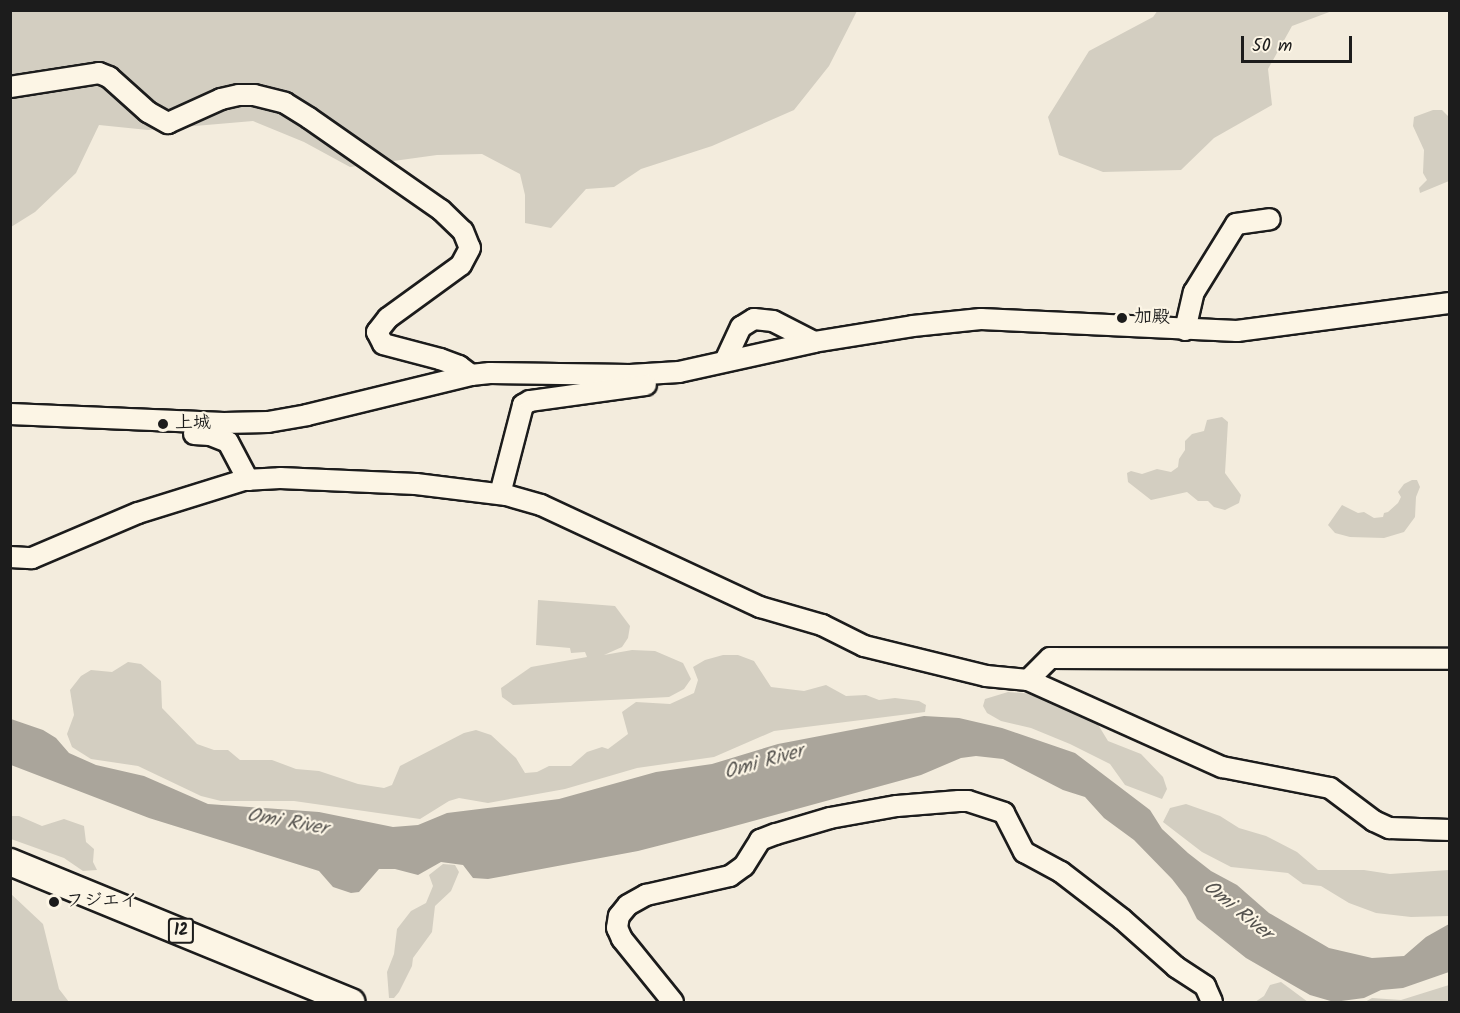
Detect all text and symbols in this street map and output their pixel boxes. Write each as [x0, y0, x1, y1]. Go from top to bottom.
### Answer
scale bar [1244, 24, 1355, 62]
text: 50 m [1252, 32, 1292, 61]
place label: 加殿 [1134, 307, 1170, 329]
marker: 加殿 [1115, 311, 1129, 325]
place label: 上城 [175, 413, 211, 435]
marker: 上城 [156, 417, 170, 431]
water label: Omi River [722, 740, 806, 786]
water label: Omi River [245, 804, 329, 842]
water label: Omi River [1198, 876, 1276, 946]
place label: フジエイ [66, 891, 138, 913]
marker: フジエイ [47, 895, 61, 909]
road number: 12 [168, 918, 195, 944]

